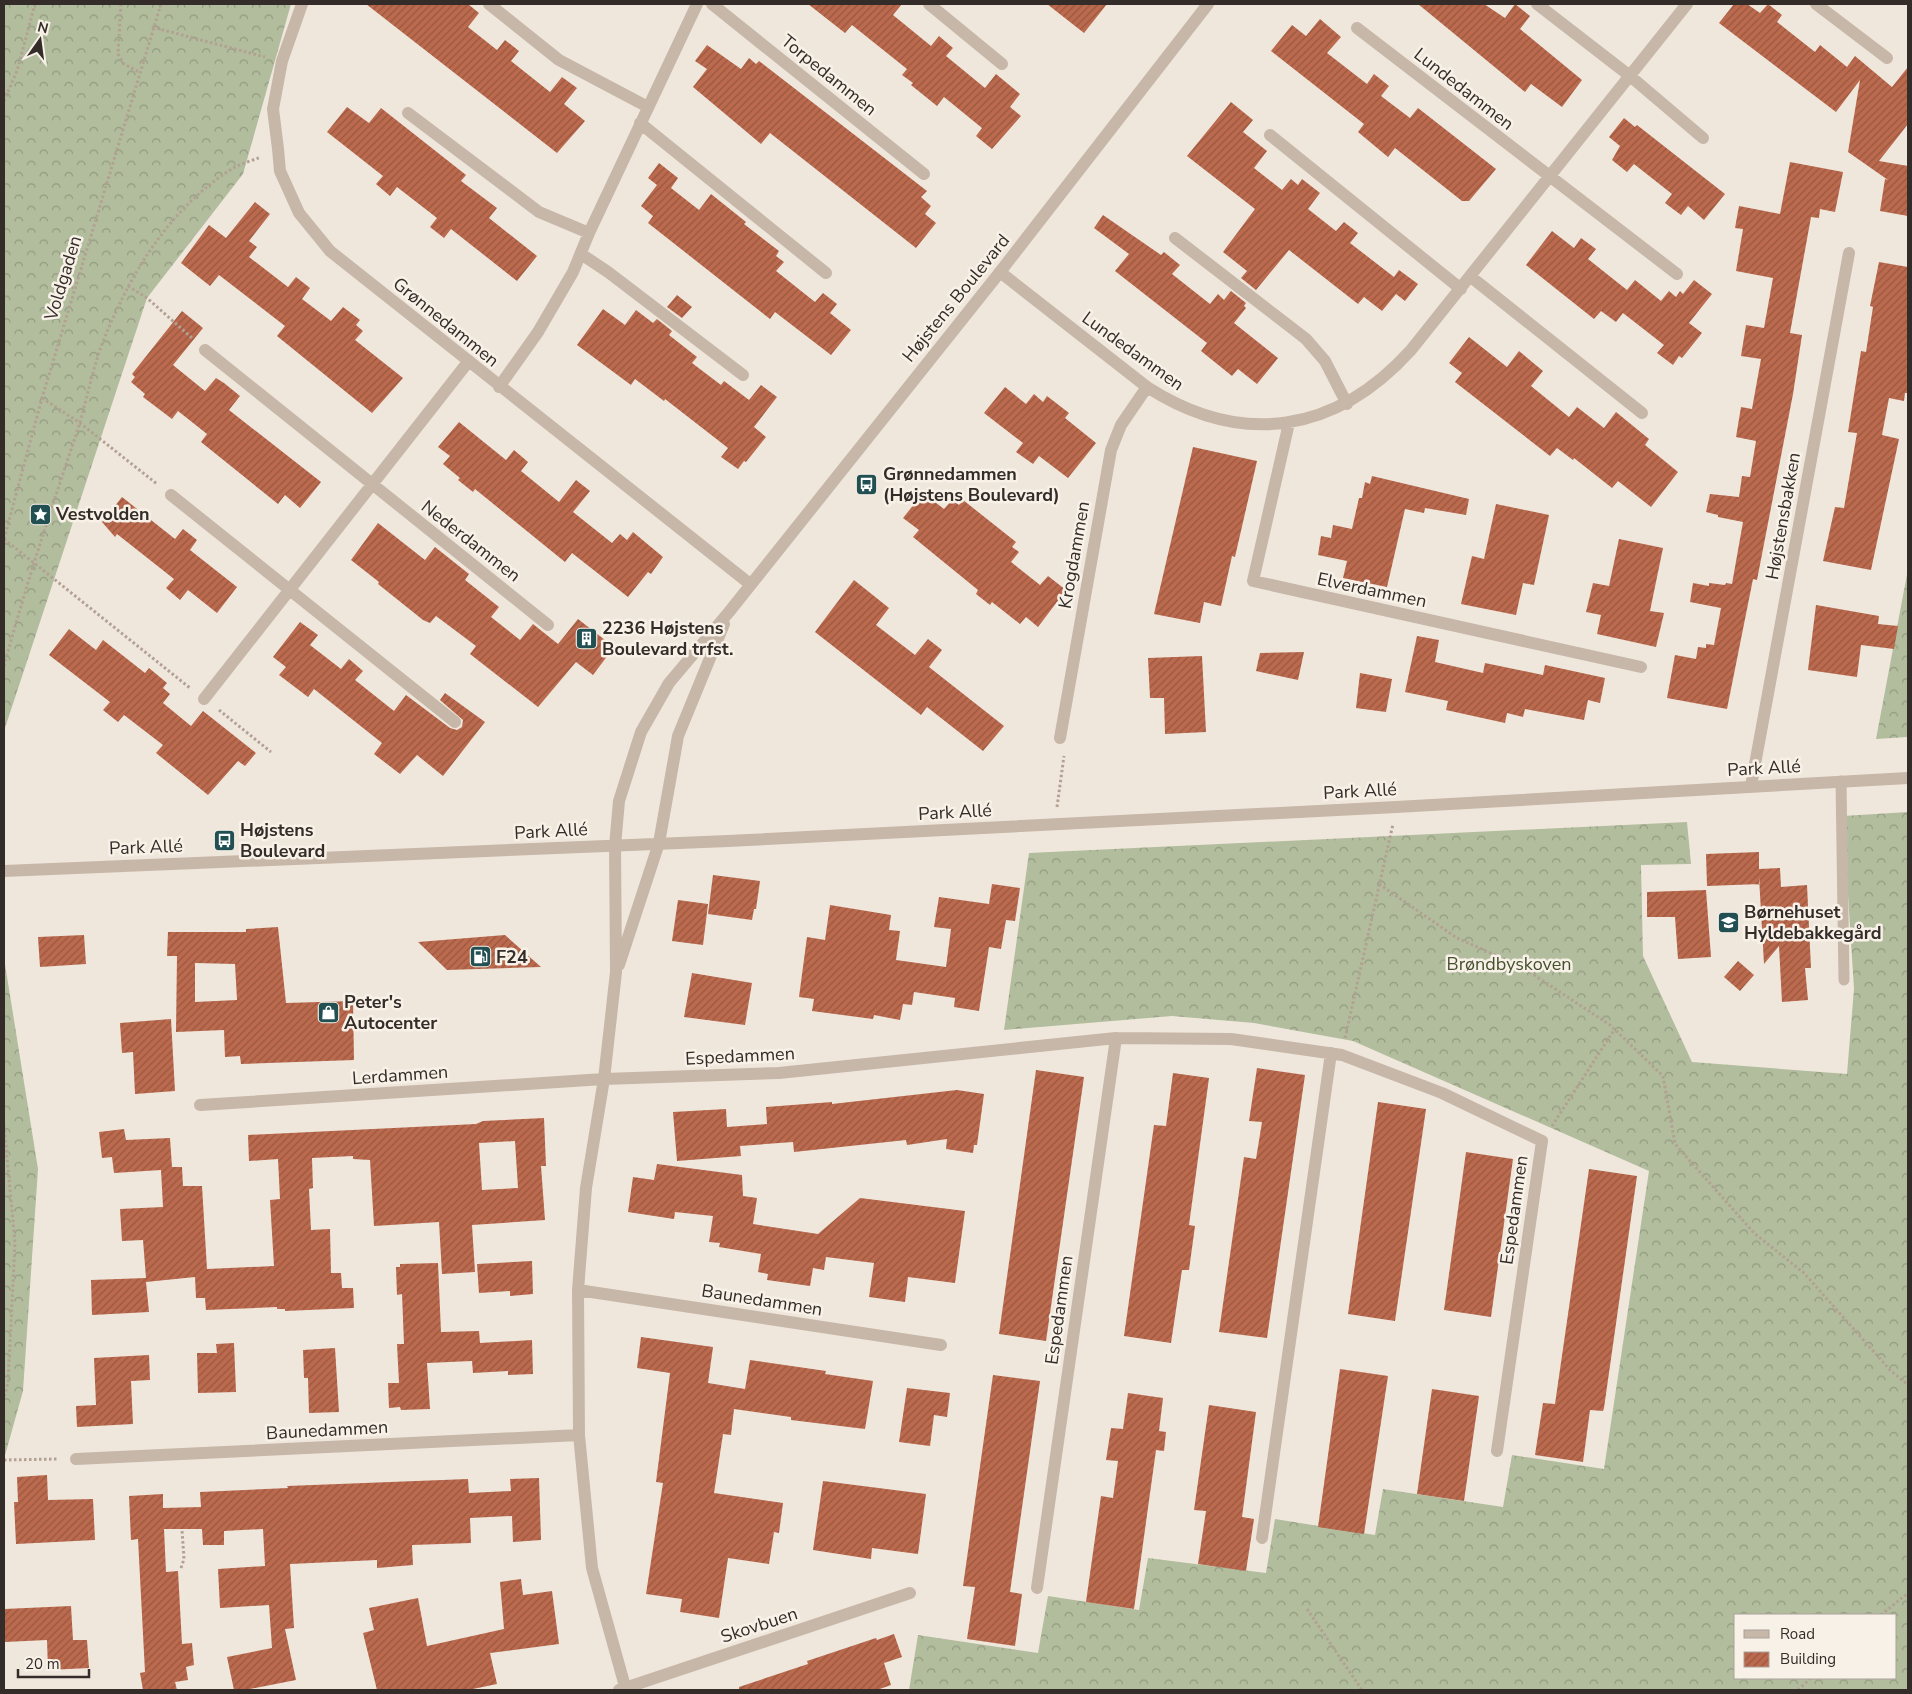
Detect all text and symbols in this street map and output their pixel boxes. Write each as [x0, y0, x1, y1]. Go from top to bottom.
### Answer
north arrow [15, 15, 65, 65]
text: N [36, 17, 50, 38]
street label: Torpedammen [776, 29, 882, 121]
street label: Lundedammen [1409, 42, 1519, 136]
street label: Højstens Boulevard [897, 229, 1015, 367]
street label: Voldgaden [38, 233, 87, 324]
street label: Grønnedammen [388, 272, 504, 372]
street label: Lundedammen [1077, 306, 1189, 396]
street label: Højstensbakken [1760, 450, 1806, 582]
place label: Grønnedammen (Højstens Boulevard) [883, 462, 1060, 507]
bus stop icon: Grønnedammen (Højstens Boulevard) [855, 472, 879, 496]
street label: Nederdammen [416, 495, 526, 587]
street label: Krogdammen [1053, 499, 1095, 611]
place icon: Vestvolden [28, 502, 52, 526]
place label: Vestvolden [55, 502, 150, 526]
street label: Elverdammen [1315, 567, 1429, 613]
place label: 2236 Højstens Boulevard trfst. [602, 616, 734, 661]
building icon: 2236 Højstens Boulevard trfst. [574, 626, 598, 650]
street label: Park Allé [1727, 754, 1801, 782]
street label: Park Allé [1323, 777, 1397, 805]
street label: Park Allé [918, 798, 992, 826]
street label: Park Allé [514, 817, 588, 845]
place label: Højstens Boulevard [240, 818, 325, 863]
bus stop icon: Højstens Boulevard [212, 828, 236, 852]
street label: Park Allé [109, 834, 183, 860]
place label: Børnehuset Hyldebakkegård [1744, 900, 1882, 945]
school or university icon: Børnehuset Hyldebakkegård [1716, 910, 1740, 934]
fuel station icon: F24 [468, 945, 492, 969]
place label: F24 [496, 945, 528, 969]
park label: Brøndbyskoven [1447, 952, 1571, 976]
place label: Peter's Autocenter [344, 990, 437, 1035]
shop icon: Peter's Autocenter [316, 1000, 340, 1024]
street label: Espedammen [685, 1041, 795, 1071]
street label: Lerdammen [351, 1060, 449, 1090]
street label: Espedammen [1494, 1154, 1534, 1266]
street label: Espedammen [1039, 1254, 1079, 1366]
street label: Baunedammen [700, 1279, 824, 1321]
street label: Baunedammen [265, 1415, 389, 1445]
street label: Skovbuen [718, 1601, 800, 1649]
legend [1734, 1614, 1897, 1679]
text: Road [1780, 1624, 1815, 1644]
scale bar [18, 1646, 89, 1678]
text: Building [1780, 1649, 1836, 1669]
text: 20 m [25, 1654, 60, 1674]

